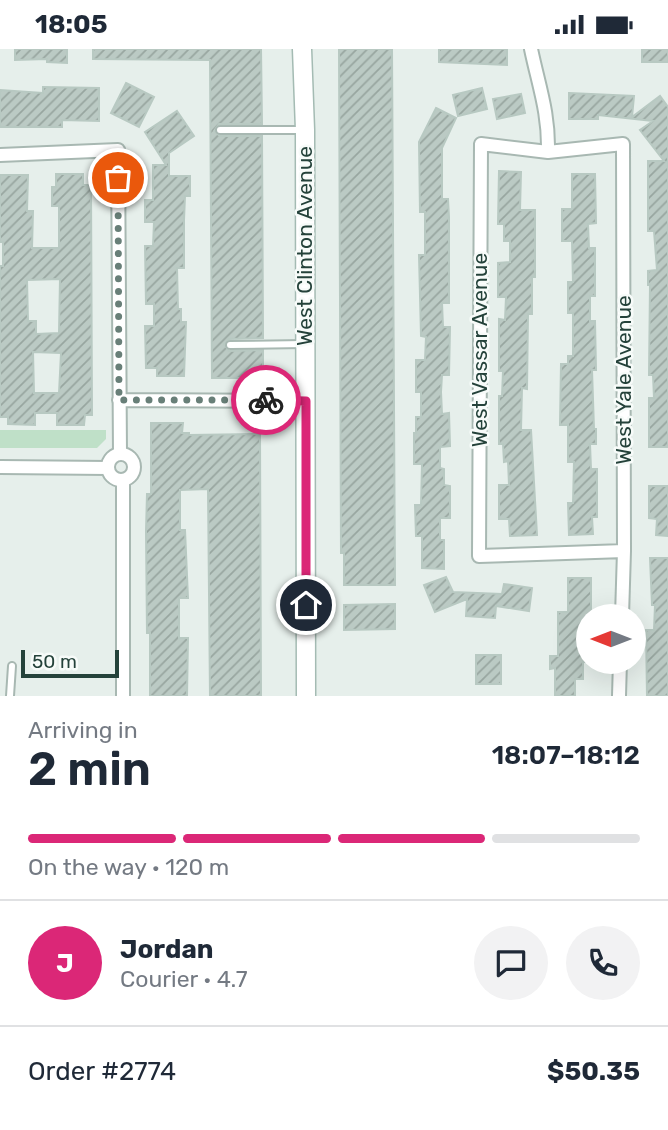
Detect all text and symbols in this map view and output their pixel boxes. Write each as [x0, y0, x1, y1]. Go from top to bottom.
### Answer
text: 18:05 [35, 9, 108, 40]
street label: West Clinton Avenue [292, 146, 317, 346]
pin [88, 148, 148, 208]
icon: bag [99, 159, 137, 197]
street label: West Vassar Avenue [467, 253, 492, 447]
street label: West Yale Avenue [611, 295, 636, 465]
courier [231, 365, 301, 435]
icon: bike [247, 381, 285, 419]
pin [276, 575, 336, 635]
icon: home [287, 586, 325, 624]
north arrow [576, 604, 646, 674]
map controls [576, 604, 646, 674]
scale bar [21, 647, 119, 679]
text: 50 m [32, 650, 77, 673]
text: Arriving in [28, 716, 138, 744]
text: 18:07–18:12 [492, 740, 640, 771]
text: 2 min [28, 742, 151, 797]
text: On the way · 120 m [28, 853, 229, 881]
button: chat [474, 926, 548, 1000]
button: phone [566, 926, 640, 1000]
text: Jordan [120, 934, 213, 965]
text: J [56, 948, 74, 979]
text: Courier · 4.7 [120, 965, 247, 993]
text: Order #2774 [28, 1056, 176, 1087]
text: $50.35 [547, 1056, 640, 1087]

